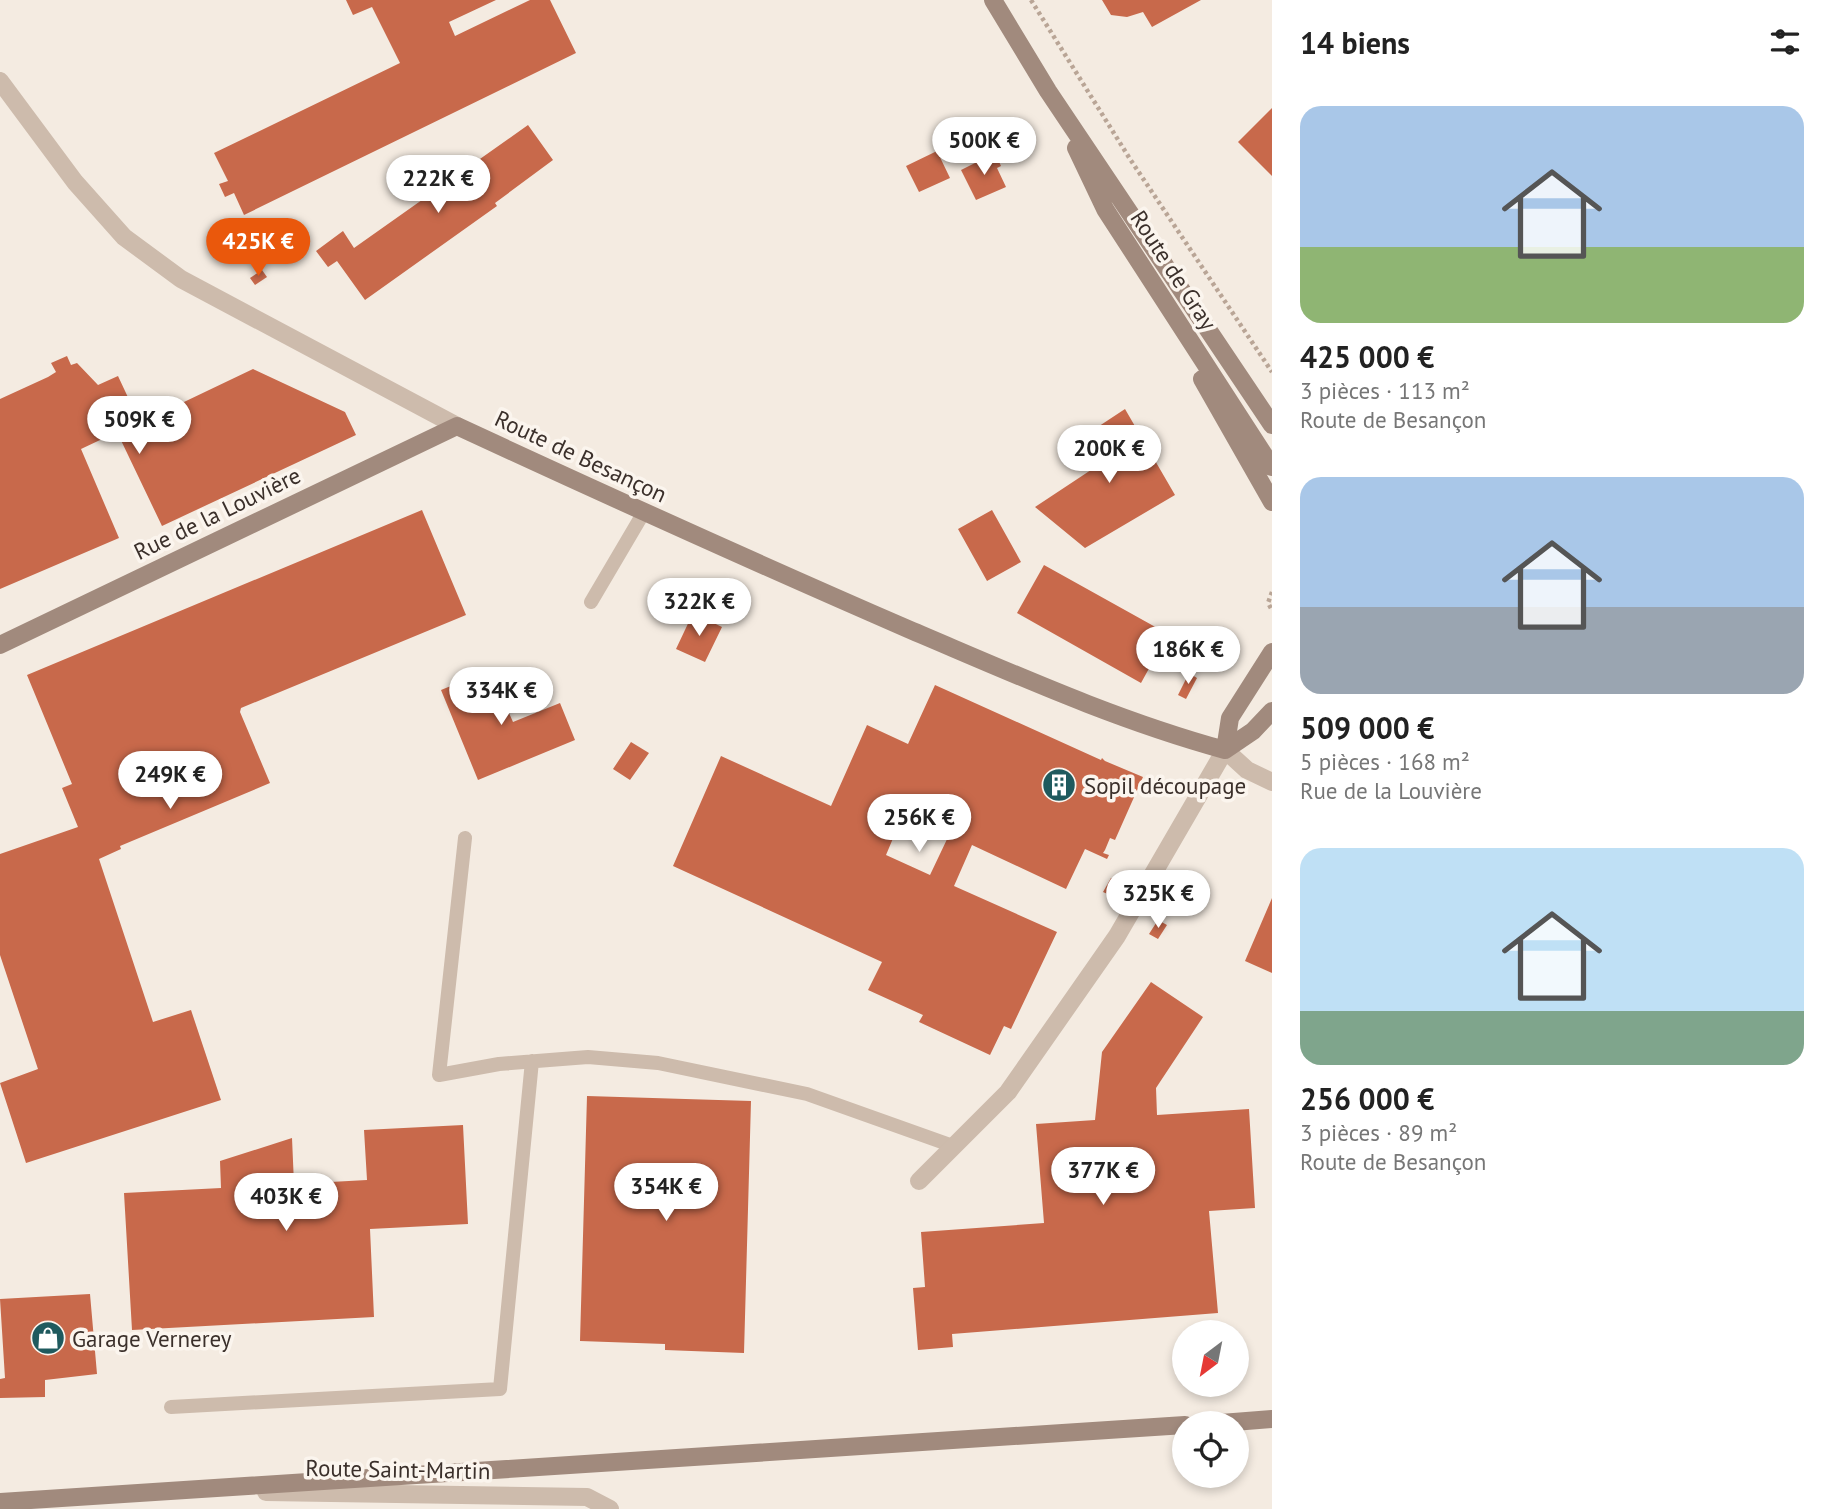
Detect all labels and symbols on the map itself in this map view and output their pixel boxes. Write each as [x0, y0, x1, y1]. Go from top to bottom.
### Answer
pin: 500K € [927, 118, 1041, 177]
pin: 222K € [381, 156, 495, 215]
street label: Route de Gray [1125, 205, 1224, 336]
pin: 425K € [201, 218, 315, 278]
pin: 509K € [82, 396, 196, 456]
street label: Route de Besançon [490, 403, 672, 509]
pin: 200K € [1052, 426, 1166, 485]
street label: Rue de la Louvière [129, 460, 305, 566]
pin: 322K € [642, 578, 756, 638]
pin: 186K € [1131, 626, 1245, 686]
pin: 334K € [444, 668, 558, 727]
pin: 249K € [113, 752, 227, 811]
building icon: Sopil découpage [1040, 766, 1078, 804]
place label: Sopil découpage [1084, 771, 1246, 800]
pin: 256K € [862, 794, 976, 854]
pin: 325K € [1101, 870, 1215, 930]
pin: 377K € [1046, 1148, 1160, 1207]
pin: 354K € [609, 1164, 723, 1223]
pin: 403K € [229, 1174, 343, 1233]
shop icon: Garage Vernerey [29, 1319, 67, 1357]
north arrow [1172, 1320, 1250, 1396]
place label: Garage Vernerey [72, 1324, 232, 1353]
street label: Route Saint-Martin [305, 1453, 491, 1485]

